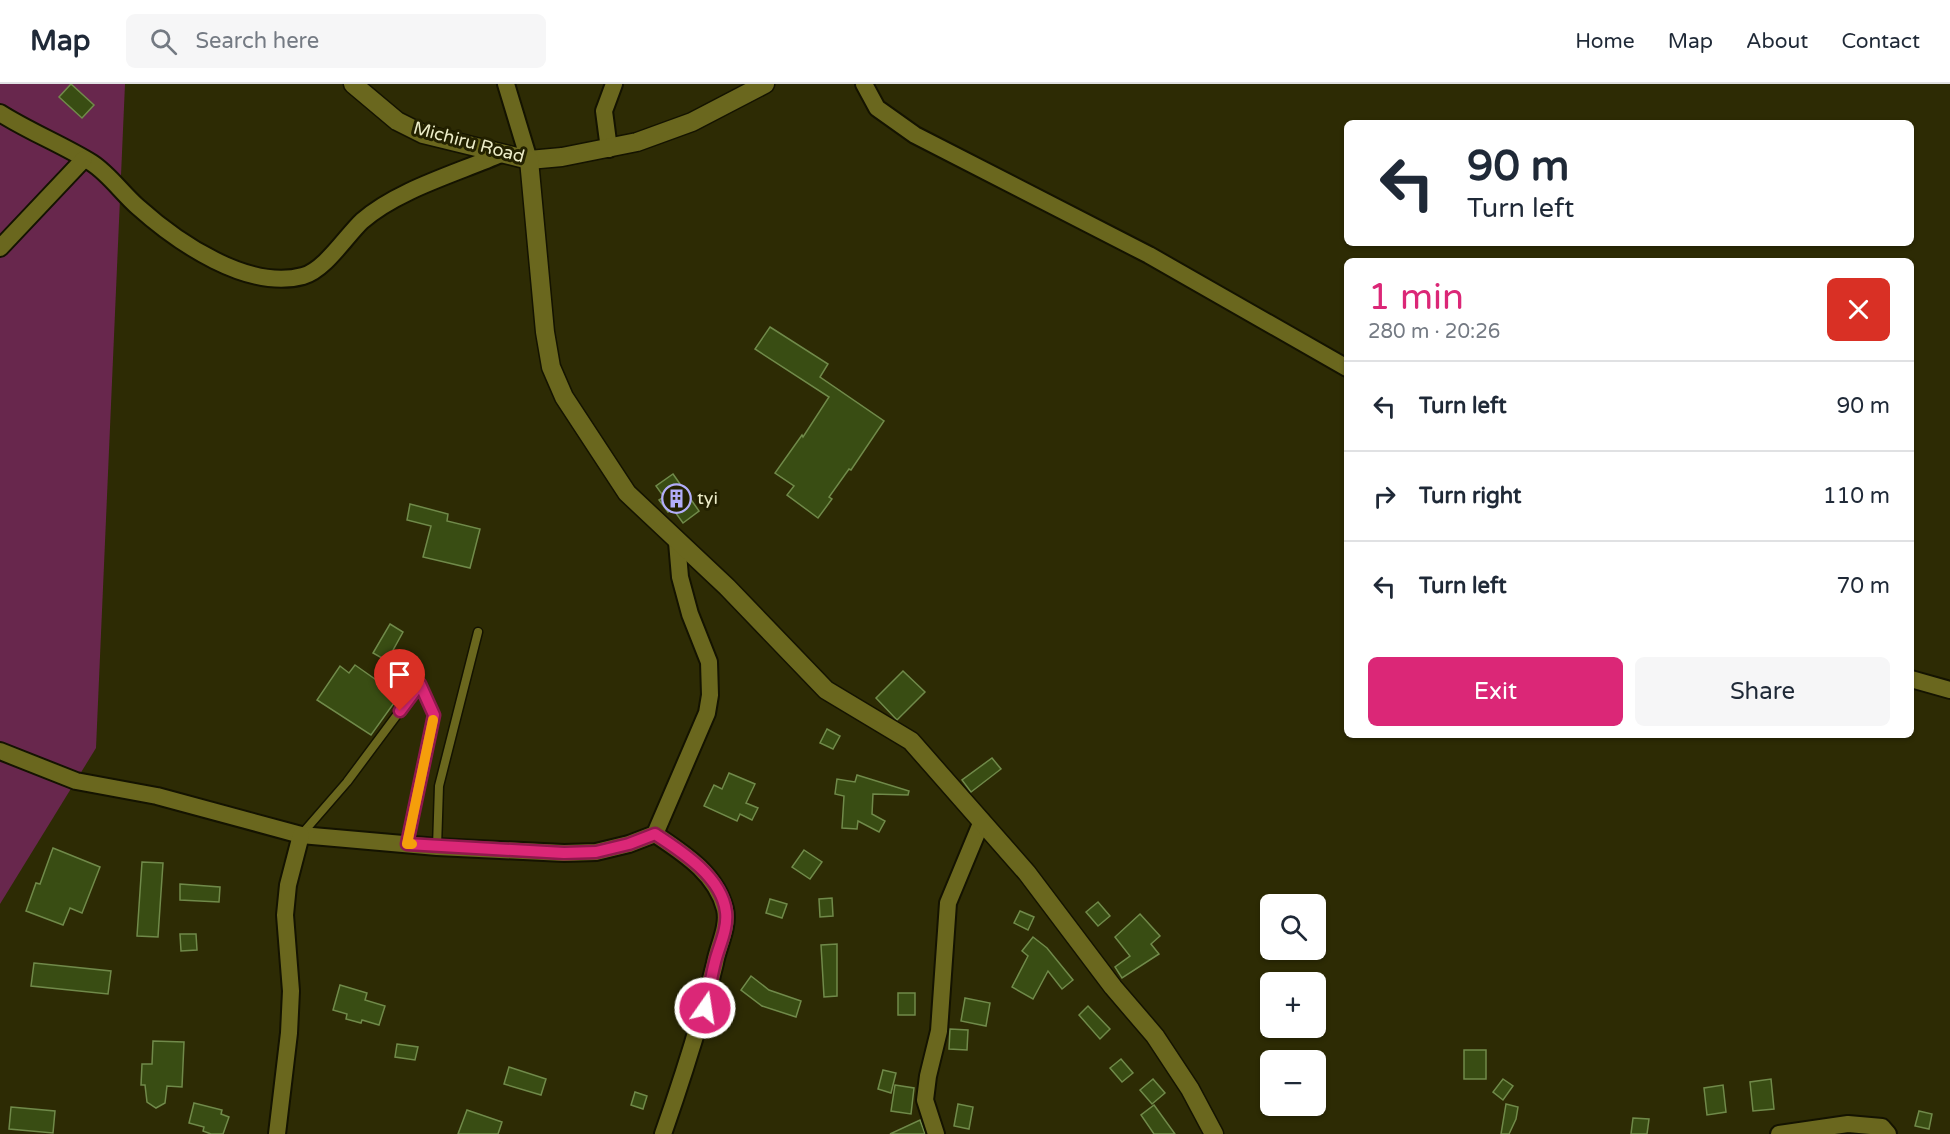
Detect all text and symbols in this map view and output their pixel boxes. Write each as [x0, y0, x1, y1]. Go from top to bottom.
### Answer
search box [126, 14, 546, 68]
text: Map [30, 24, 90, 58]
icon: search [147, 25, 180, 58]
text: Search here [195, 28, 319, 54]
text: Home [1575, 29, 1635, 54]
text: Map [1668, 29, 1713, 54]
text: About [1746, 29, 1808, 54]
text: Contact [1841, 29, 1920, 54]
street label: Michiru Road [411, 117, 527, 167]
text: 90 m [1467, 141, 1569, 192]
icon: left [1368, 144, 1446, 222]
text: Turn left [1467, 192, 1574, 225]
text: 1 min [1368, 276, 1464, 319]
button: close [1827, 278, 1890, 341]
text: 280 m · 20:26 [1368, 320, 1500, 344]
icon: left [1368, 390, 1401, 423]
text: Turn left [1419, 393, 1507, 419]
text: 90 m [1836, 393, 1890, 419]
icon: right [1368, 480, 1401, 513]
building icon: tyi [660, 482, 692, 514]
text: Turn right [1419, 483, 1521, 509]
text: 110 m [1823, 483, 1890, 509]
place label: tyi [697, 487, 718, 509]
icon: left [1368, 570, 1401, 603]
text: Turn left [1419, 573, 1507, 599]
text: 70 m [1836, 573, 1890, 599]
pin [374, 649, 425, 711]
button: Exit [1368, 657, 1623, 726]
button: Share [1635, 657, 1890, 726]
icon: arrive [383, 658, 416, 691]
map controls [1260, 894, 1326, 1116]
button: search [1260, 894, 1326, 960]
button: + [1260, 972, 1326, 1038]
position arrow [673, 976, 737, 1040]
button: − [1260, 1050, 1326, 1116]

